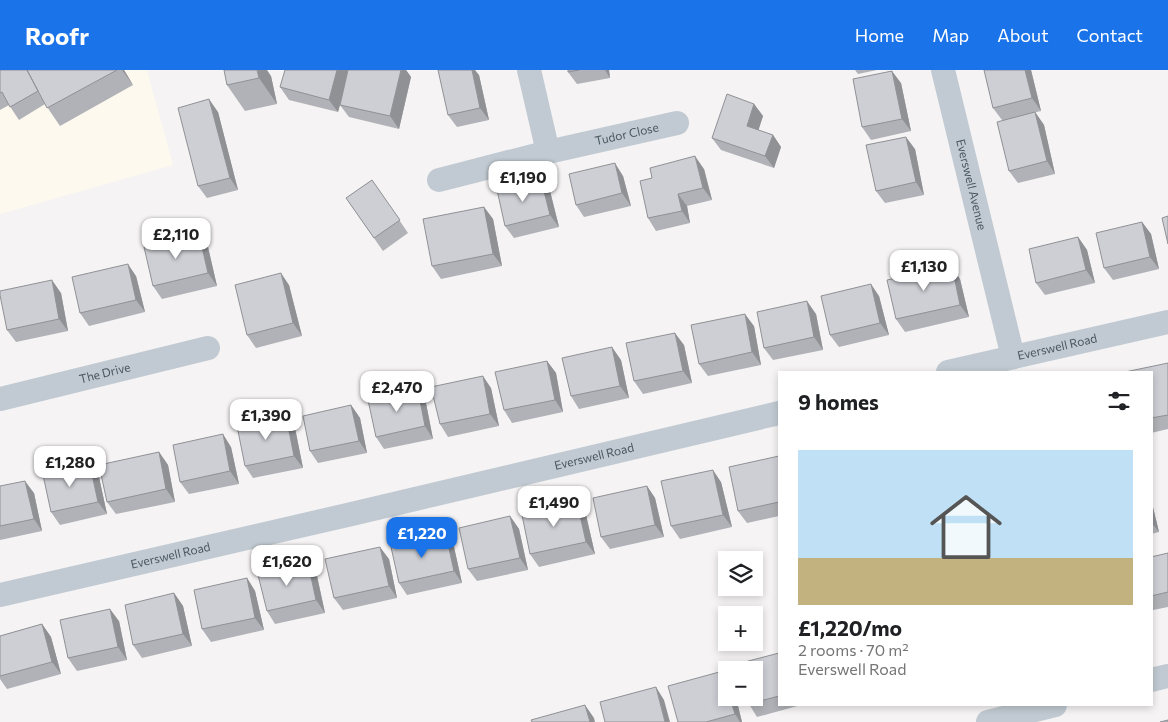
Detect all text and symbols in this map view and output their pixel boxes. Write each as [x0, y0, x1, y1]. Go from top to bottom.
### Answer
text: Roofr [25, 21, 89, 50]
text: Home [855, 24, 904, 46]
text: Map [932, 24, 969, 46]
text: About [997, 24, 1049, 46]
text: Contact [1077, 24, 1143, 46]
street label: Tudor Close [593, 119, 660, 147]
street label: Everswell Avenue [954, 137, 990, 231]
pin: £1,190 [482, 160, 564, 203]
text: £1,190 [499, 167, 547, 186]
pin: £2,110 [135, 218, 217, 260]
text: £2,110 [153, 224, 199, 243]
pin: £1,130 [883, 250, 965, 292]
text: £1,130 [901, 256, 947, 275]
street label: Everswell Road [1016, 330, 1098, 362]
street label: The Drive [78, 359, 132, 385]
pin: £2,470 [356, 370, 438, 413]
text: £2,470 [371, 377, 423, 396]
icon: filters [1105, 387, 1133, 415]
text: 9 homes [798, 389, 879, 414]
pin: £1,390 [225, 398, 307, 441]
text: £1,390 [241, 405, 291, 424]
street label: Everswell Road [553, 440, 635, 472]
pin: £1,280 [29, 446, 111, 488]
text: £1,280 [45, 452, 95, 471]
icon: home [921, 482, 1011, 572]
pin: £1,490 [513, 486, 595, 528]
text: £1,490 [529, 492, 579, 511]
pin: £1,220 [381, 516, 463, 559]
text: £1,220 [397, 523, 447, 542]
street label: Everswell Road [129, 539, 212, 571]
pin: £1,620 [246, 544, 328, 587]
text: £1,620 [262, 551, 312, 570]
map controls [718, 551, 763, 706]
button: layers [718, 551, 763, 596]
button: + [718, 606, 763, 651]
text: £1,220/mo [798, 615, 902, 640]
text: 2 rooms · 70 m² [798, 640, 909, 659]
text: Everswell Road [798, 659, 906, 678]
button: − [718, 661, 763, 706]

